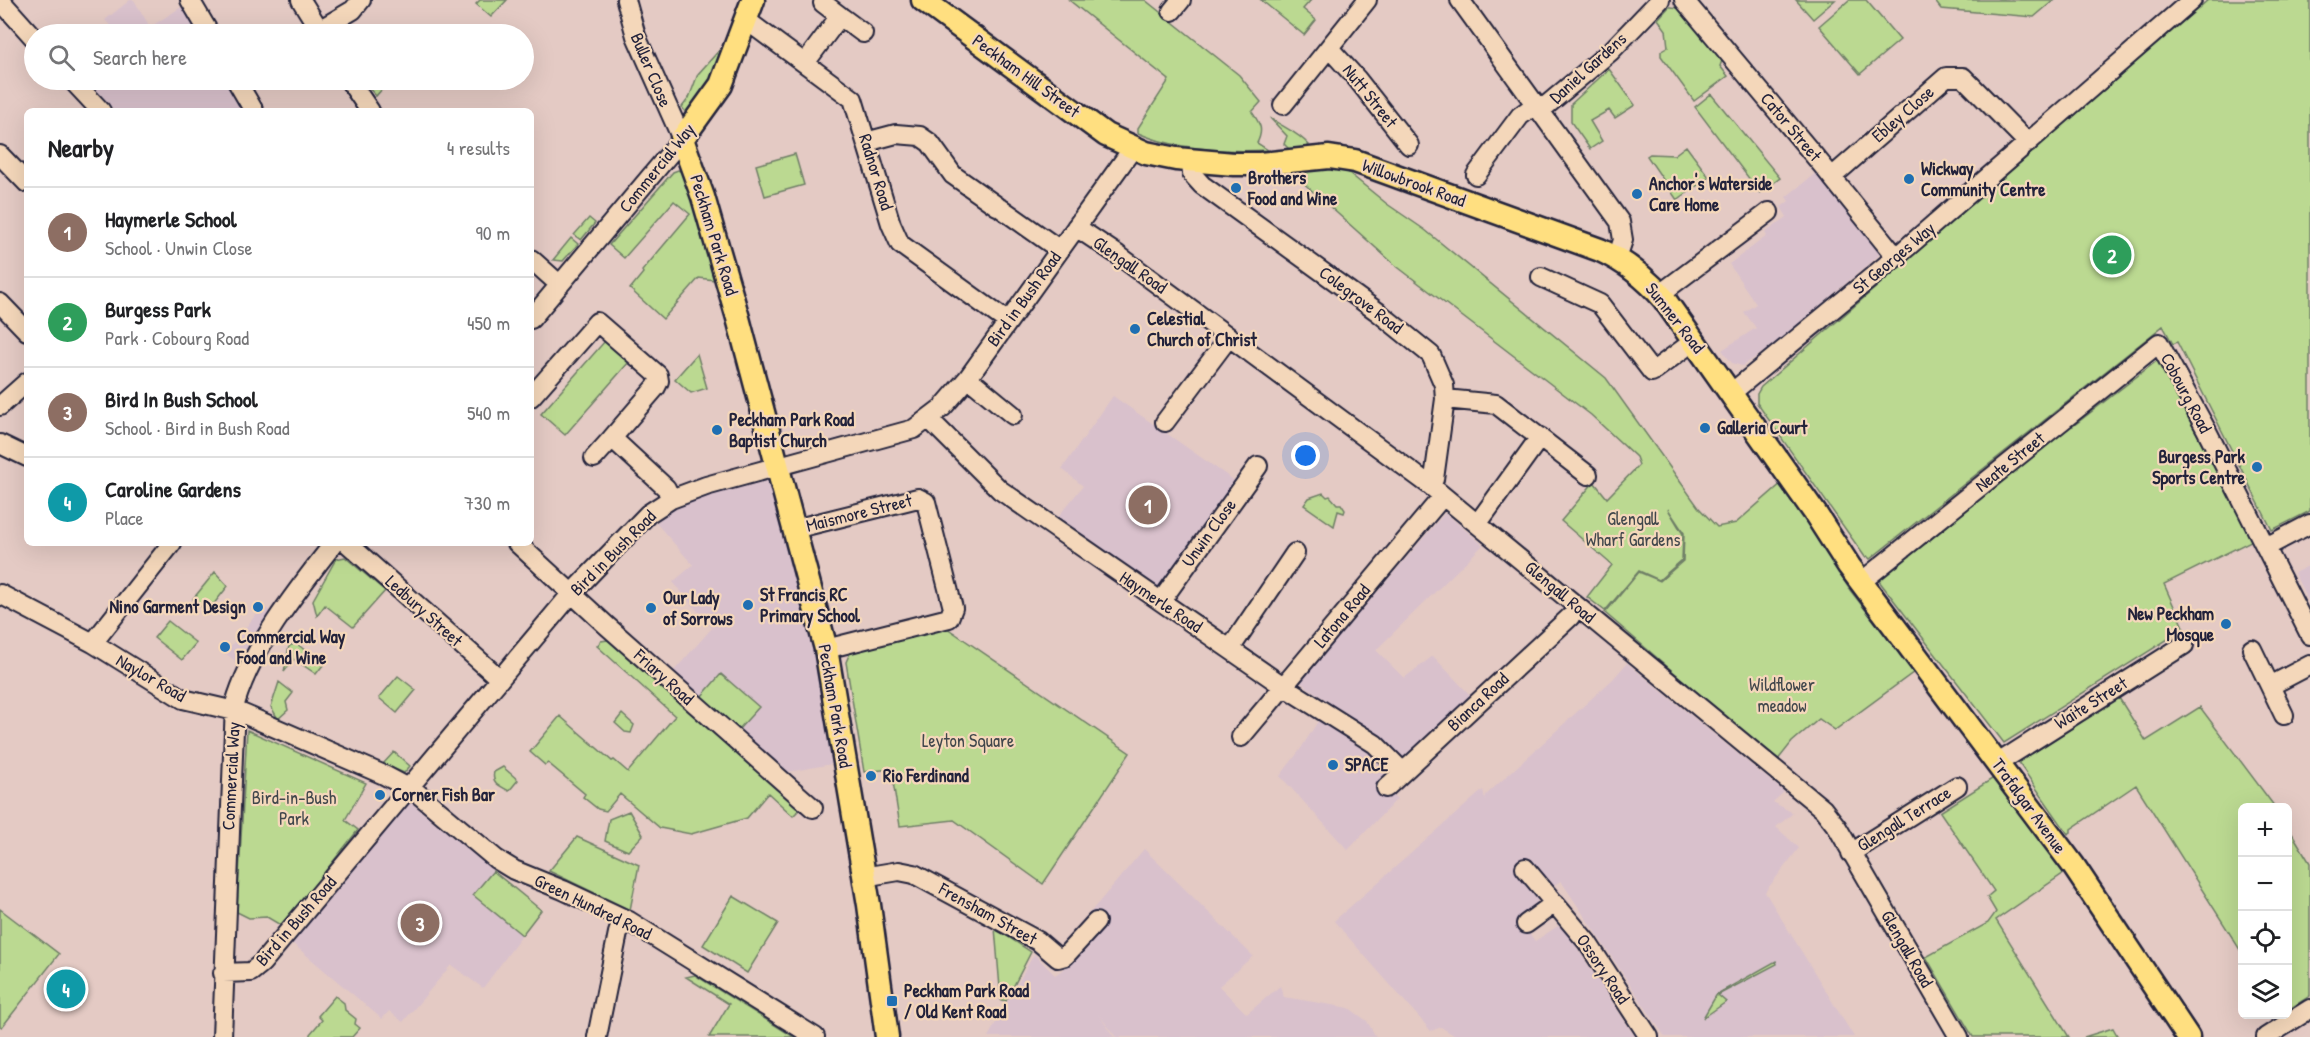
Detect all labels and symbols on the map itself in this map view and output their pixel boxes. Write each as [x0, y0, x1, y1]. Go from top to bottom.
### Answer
street label: Daniel Gardens [1544, 26, 1632, 109]
street label: Peckham Hill Street [967, 28, 1086, 124]
street label: Buller Close [625, 29, 678, 111]
street label: Nutt Street [1337, 59, 1404, 133]
street label: Ebley Close [1866, 80, 1939, 148]
street label: Cator Street [1755, 87, 1828, 167]
street label: Commercial Way [613, 117, 701, 218]
street label: Radnor Road [853, 131, 900, 213]
street label: Willowbrook Road [1359, 152, 1469, 213]
place label: Wickway Community Centre [1921, 156, 2046, 203]
place label: Brothers Food and Wine [1247, 165, 1338, 211]
street label: Peckham Park Road [684, 171, 745, 298]
place label: Anchor's Waterside Care Home [1649, 171, 1773, 217]
marker: Wickway Community Centre [1902, 172, 1916, 186]
marker: Brothers Food and Wine [1229, 181, 1243, 195]
marker: Anchor's Waterside Care Home [1630, 187, 1644, 201]
street label: St Georges Way [1847, 215, 1941, 300]
street label: Glengall Road [1088, 230, 1172, 299]
pin: 2 [2092, 232, 2132, 278]
street label: Bird in Bush Road [981, 246, 1067, 351]
street label: Colegrove Road [1314, 260, 1408, 339]
street label: Sumner Road [1640, 277, 1711, 358]
place label: Celestial Church of Christ [1147, 306, 1257, 352]
marker: Celestial Church of Christ [1128, 322, 1142, 336]
street label: Cobourg Road [2155, 348, 2218, 437]
place label: Peckham Park Road Baptist Church [729, 407, 854, 454]
place label: Galleria Court [1717, 415, 1808, 440]
marker: Galleria Court [1698, 421, 1712, 435]
marker: Peckham Park Road Baptist Church [710, 423, 724, 437]
street label: Neate Street [1969, 425, 2051, 498]
your location [1291, 441, 1320, 470]
place label: Burgess Park Sports Centre [2152, 444, 2246, 491]
marker: Burgess Park Sports Centre [2250, 460, 2264, 474]
pin: 1 [1128, 482, 1168, 528]
street label: Maismore Street [803, 487, 915, 538]
street label: Unwin Close [1175, 494, 1242, 572]
street label: Bird in Bush Road [564, 504, 661, 601]
park label: Glengall Wharf Gardens [1585, 506, 1681, 552]
street label: Glengall Road [1520, 555, 1601, 629]
street label: Haymerle Road [1115, 565, 1208, 639]
street label: Ledbury Street [380, 569, 469, 653]
street label: Latona Road [1308, 579, 1376, 653]
place label: St Francis RC Primary School [760, 582, 861, 629]
place label: Our Lady of Sorrows [663, 585, 733, 631]
place label: Nino Garment Design [110, 594, 246, 620]
marker: St Francis RC Primary School [741, 598, 755, 612]
marker: Nino Garment Design [251, 600, 265, 614]
marker: Our Lady of Sorrows [644, 601, 658, 615]
place label: New Peckham Mosque [2128, 601, 2215, 648]
marker: New Peckham Mosque [2219, 617, 2233, 631]
place label: Commercial Way Food and Wine [236, 624, 346, 670]
marker: Commercial Way Food and Wine [218, 640, 232, 654]
street label: Friary Road [628, 642, 700, 710]
street label: Peckham Park Road [812, 642, 859, 770]
street label: Naylor Road [112, 648, 191, 708]
street label: Bianca Road [1441, 667, 1514, 737]
street label: Waite Street [2050, 670, 2133, 735]
park label: Wildflower meadow [1749, 672, 1815, 718]
street label: Commercial Way [215, 721, 246, 831]
park label: Leyton Square [922, 728, 1014, 753]
place label: SPACE [1345, 752, 1390, 777]
street label: Trafalgar Avenue [1986, 753, 2073, 859]
marker: SPACE [1326, 758, 1340, 772]
place label: Rio Ferdinand [883, 763, 969, 788]
marker: Rio Ferdinand [864, 769, 878, 783]
street label: Glengall Terrace [1852, 780, 1955, 857]
place label: Corner Fish Bar [392, 782, 495, 807]
park label: Bird-in-Bush Park [252, 785, 337, 831]
marker: Corner Fish Bar [373, 788, 387, 802]
street label: Green Hundred Road [530, 867, 656, 946]
street label: Bird in Bush Road [249, 870, 342, 971]
street label: Frensham Street [934, 876, 1043, 951]
pin: 3 [400, 900, 440, 946]
street label: Glengall Road [1875, 906, 1940, 992]
street label: Ossory Road [1571, 929, 1636, 1009]
pin: 4 [46, 966, 86, 1012]
place label: Peckham Park Road / Old Kent Road [904, 978, 1029, 1024]
marker: Peckham Park Road / Old Kent Road [885, 994, 899, 1008]

